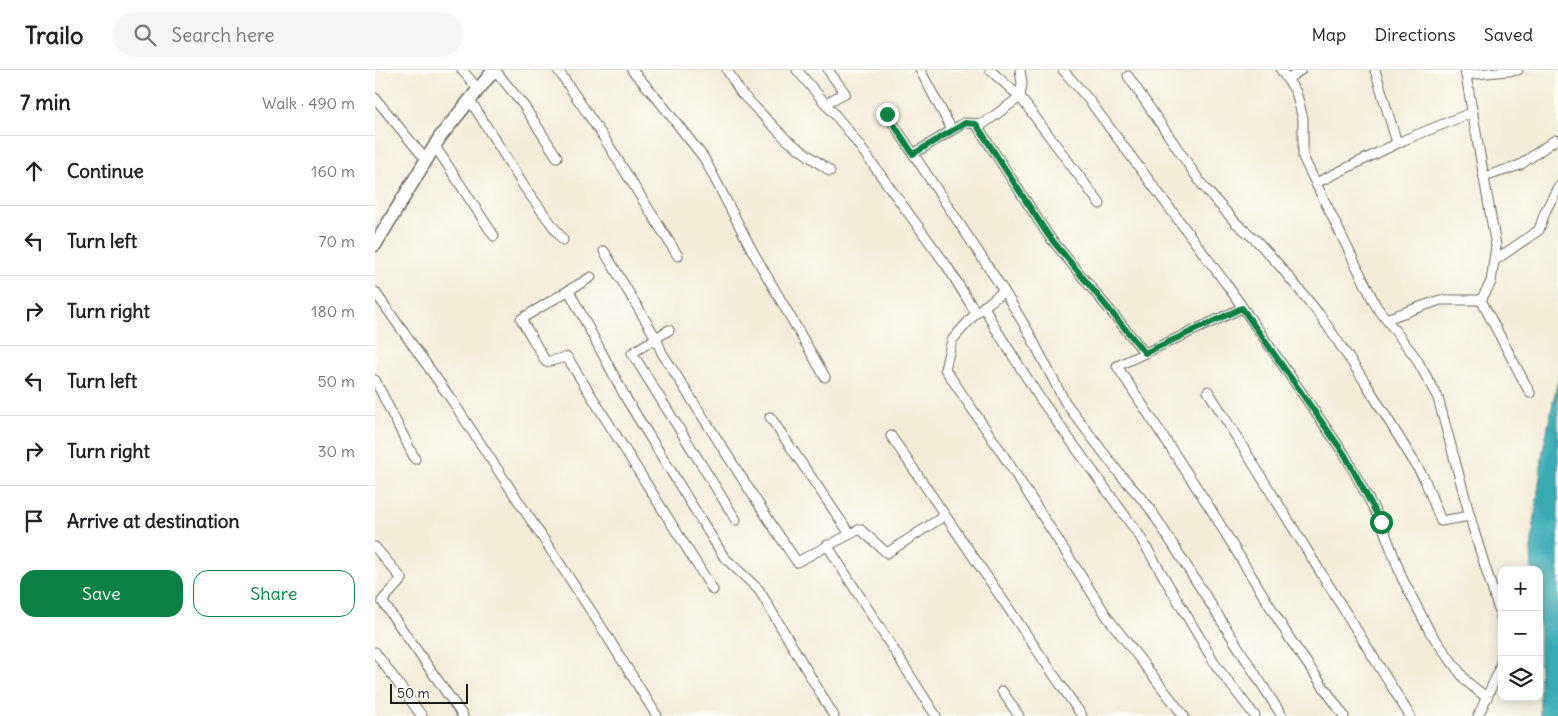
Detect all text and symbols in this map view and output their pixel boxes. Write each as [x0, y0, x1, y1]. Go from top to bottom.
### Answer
search box [113, 12, 463, 57]
text: Trailo [25, 20, 83, 50]
icon: search [131, 21, 159, 49]
text: Search here [171, 23, 274, 47]
text: Map [1311, 23, 1346, 46]
text: Directions [1374, 23, 1456, 46]
text: Saved [1484, 23, 1533, 46]
text: 7 min [20, 89, 71, 116]
text: Walk · 490 m [262, 93, 355, 113]
route end [876, 103, 899, 126]
icon: ahead [20, 157, 48, 185]
text: Continue [67, 159, 144, 183]
text: 160 m [311, 161, 355, 181]
icon: left [20, 227, 48, 255]
text: Turn left [67, 229, 137, 253]
text: 70 m [319, 231, 355, 251]
icon: right [20, 297, 48, 325]
text: Turn right [67, 299, 150, 323]
text: 180 m [311, 301, 355, 321]
icon: left [20, 367, 48, 395]
text: Turn left [67, 369, 137, 393]
text: 50 m [317, 371, 355, 391]
icon: right [20, 437, 48, 465]
text: Turn right [67, 439, 150, 463]
text: 30 m [318, 441, 355, 461]
icon: arrive [20, 507, 48, 535]
text: Arrive at destination [67, 509, 240, 533]
route start [1370, 511, 1393, 534]
map controls [1498, 566, 1543, 701]
button: + [1498, 566, 1543, 611]
button: Save [20, 570, 183, 617]
button: Share [193, 570, 355, 617]
button: − [1498, 611, 1543, 656]
button: layers [1498, 656, 1543, 701]
scale bar [390, 681, 467, 704]
text: 50 m [397, 684, 430, 702]

